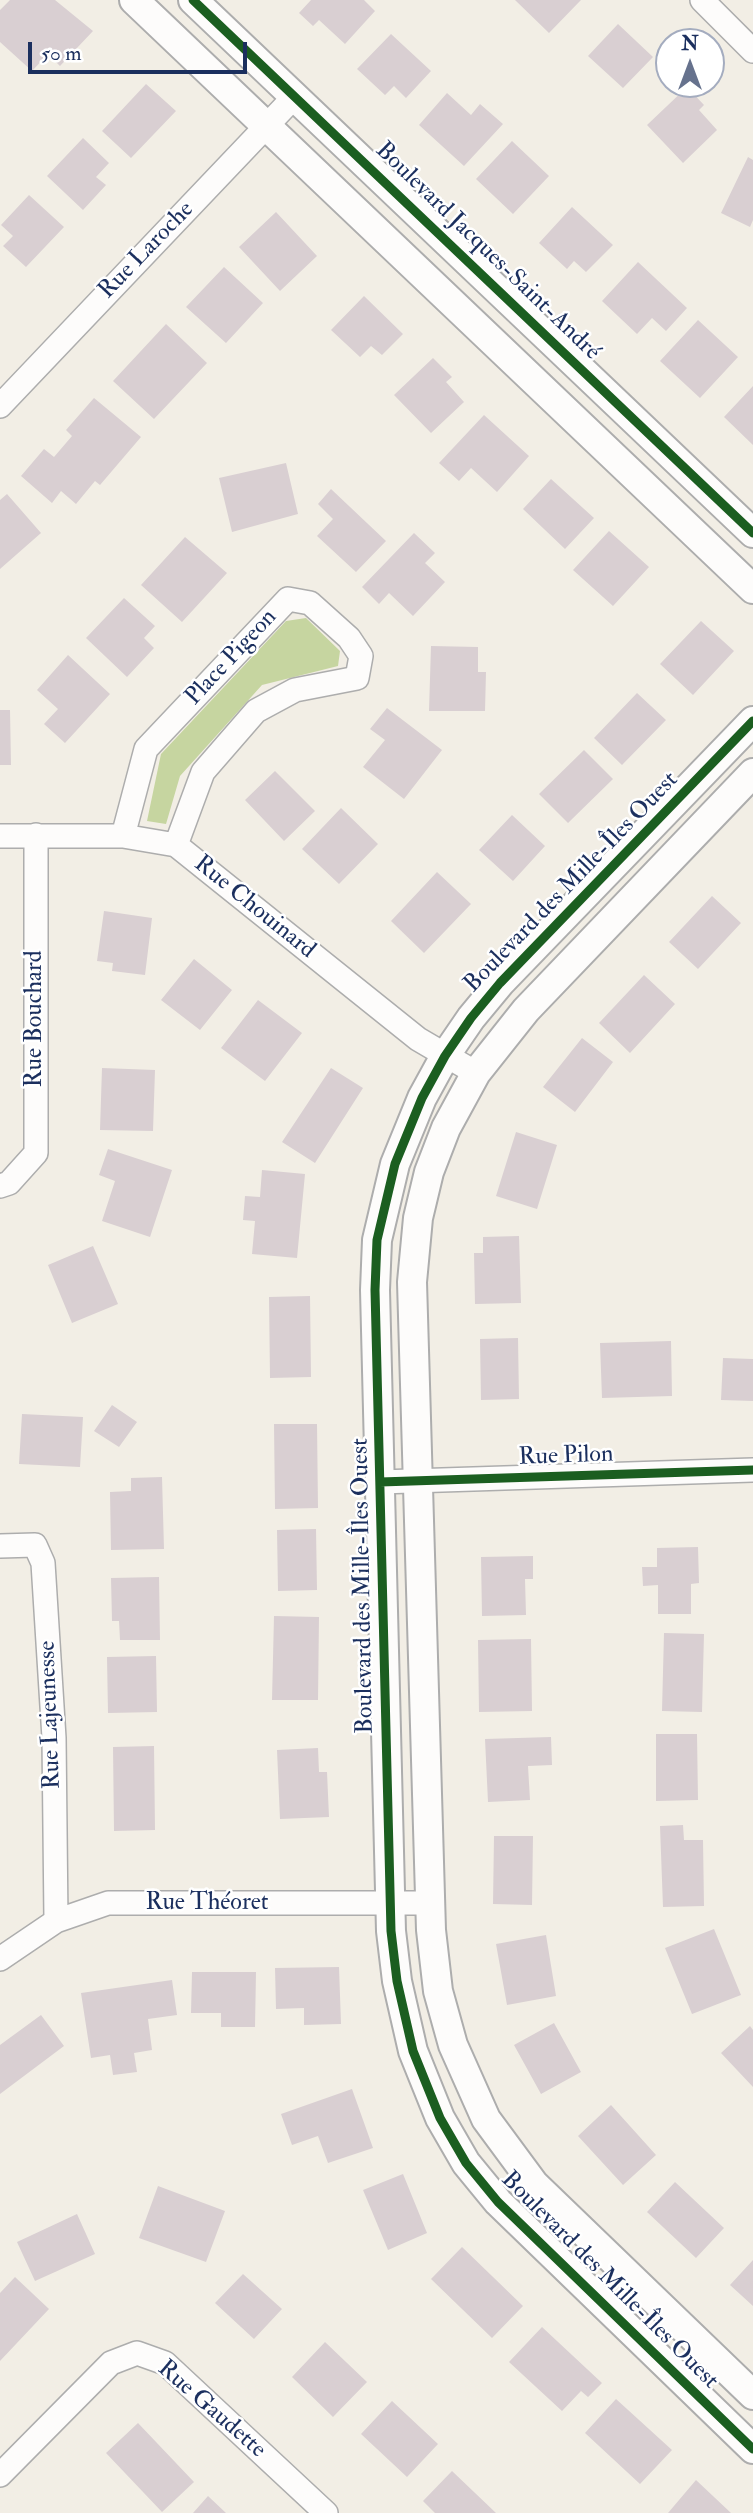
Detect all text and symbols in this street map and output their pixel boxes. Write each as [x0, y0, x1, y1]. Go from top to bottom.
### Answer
scale bar [32, 28, 250, 72]
north arrow [655, 28, 725, 98]
text: N [681, 32, 699, 56]
text: 50 m [41, 40, 82, 67]
street label: Boulevard Jacques-Saint-André [369, 137, 605, 367]
street label: Rue Laroche [93, 196, 201, 306]
street label: Place Pigeon [180, 604, 284, 712]
street label: Boulevard des Mille-Îles Ouest [459, 767, 685, 999]
street label: Rue Chouinard [187, 850, 321, 966]
street label: Rue Bouchard [22, 951, 50, 1087]
street label: Boulevard des Mille-Îles Ouest [347, 1438, 381, 1734]
street label: Rue Pilon [518, 1441, 614, 1473]
street label: Rue Lajeunesse [34, 1640, 68, 1790]
street label: Rue Théoret [145, 1890, 269, 1918]
street label: Boulevard des Mille-Îles Ouest [494, 2166, 724, 2396]
street label: Rue Gaudette [151, 2355, 271, 2465]

